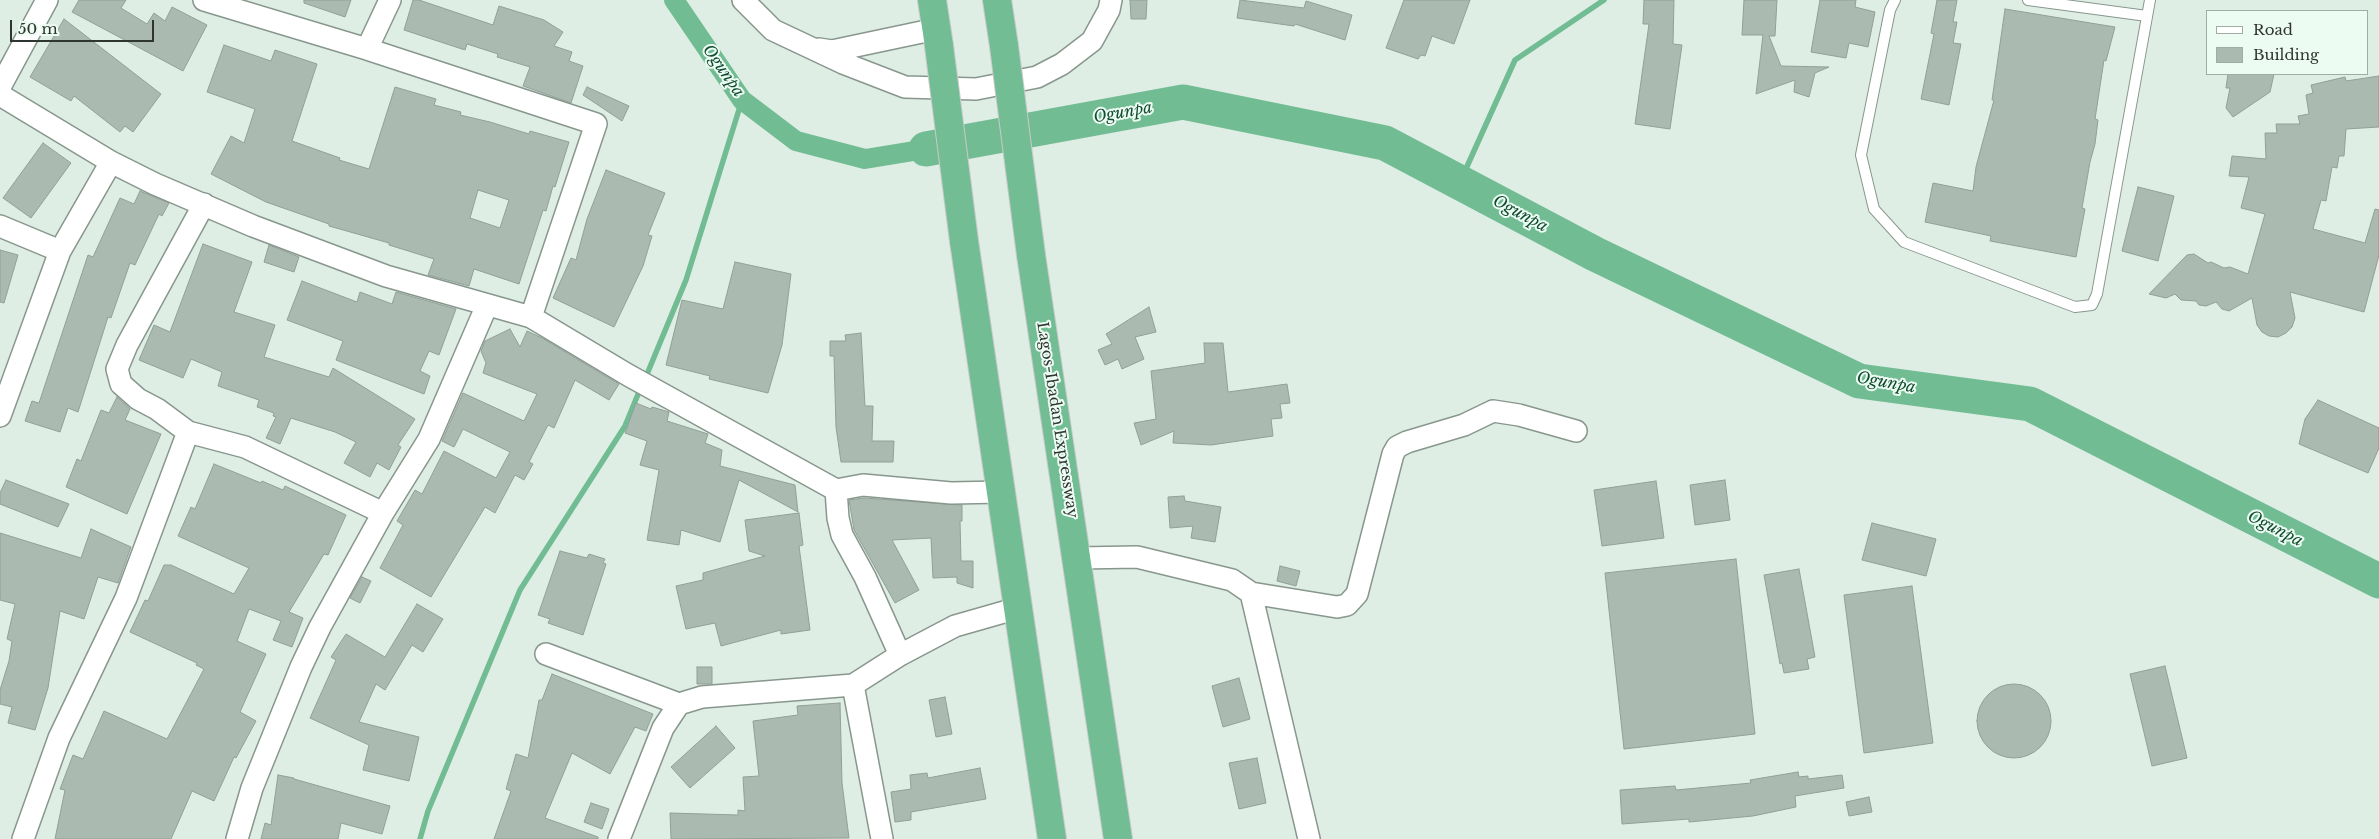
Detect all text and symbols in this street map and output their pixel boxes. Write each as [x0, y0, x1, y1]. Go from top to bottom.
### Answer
scale bar [12, 10, 156, 42]
legend [2206, 10, 2369, 75]
text: 50 m [18, 19, 58, 38]
text: Road [2253, 20, 2293, 39]
water label: Ogunpa [698, 41, 748, 101]
text: Building [2253, 45, 2319, 64]
water label: Ogunpa [1092, 98, 1154, 128]
water label: Ogunpa [1489, 192, 1551, 236]
street label: Lagos-Ibadan Expressway [1033, 321, 1081, 519]
water label: Ogunpa [1855, 368, 1917, 398]
water label: Ogunpa [2244, 507, 2306, 551]

